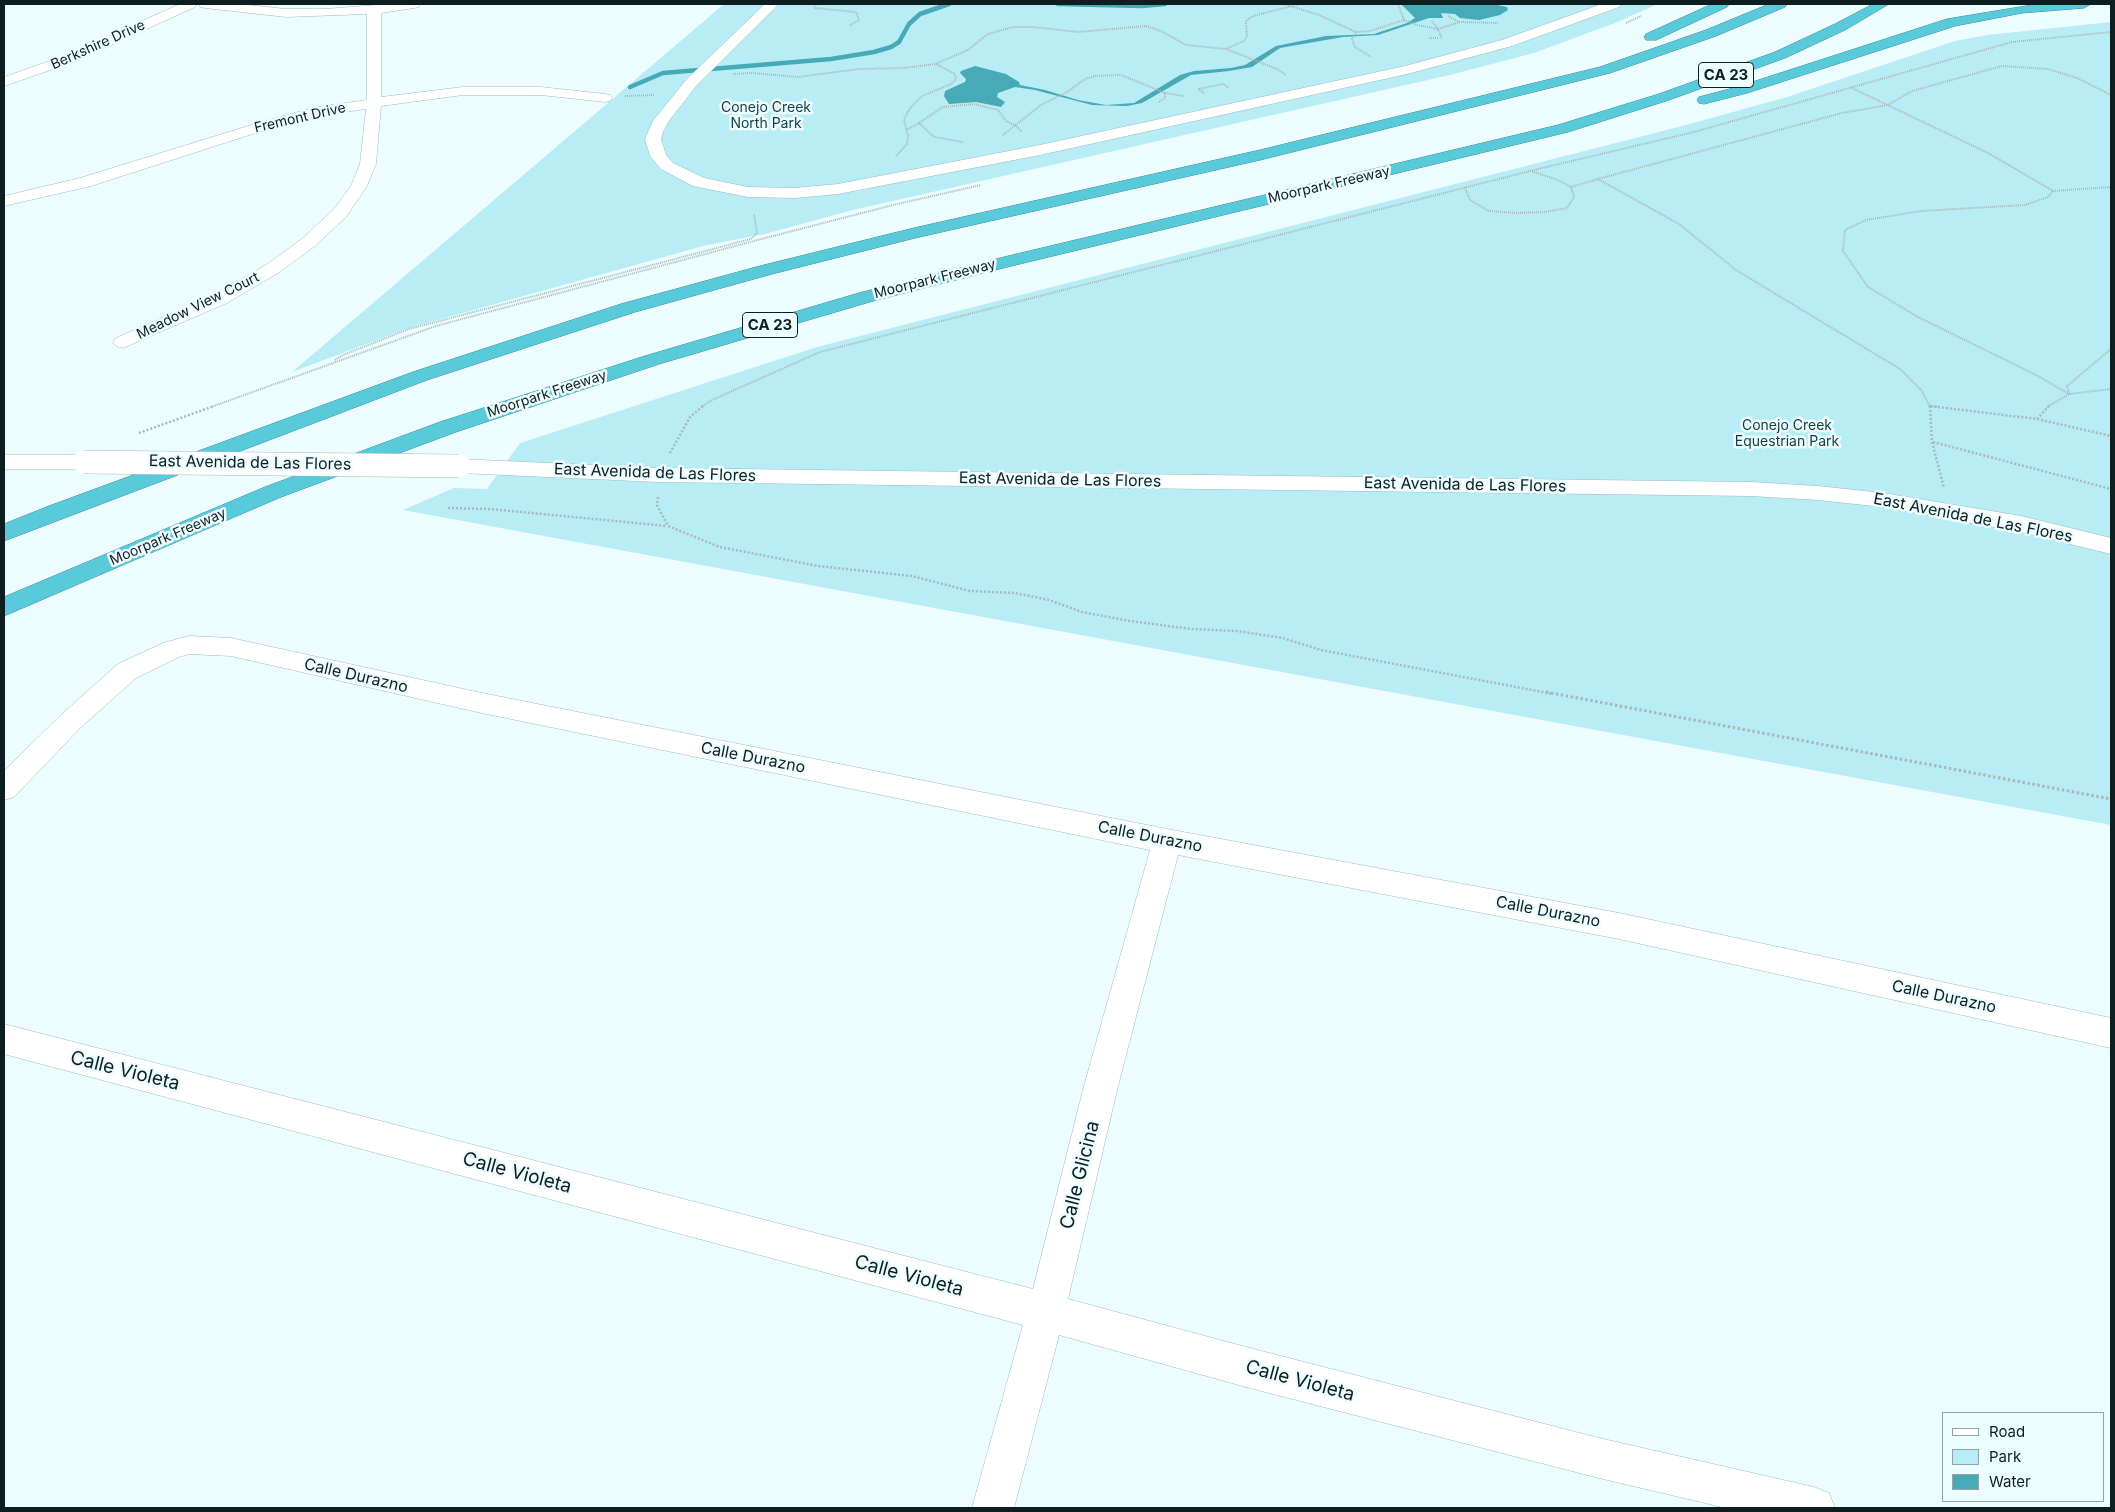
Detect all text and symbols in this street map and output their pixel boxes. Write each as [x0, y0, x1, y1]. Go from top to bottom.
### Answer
street label: Berkshire Drive [48, 17, 148, 73]
road number: CA 23 [1698, 62, 1754, 88]
street label: Fremont Drive [253, 99, 347, 137]
park label: Conejo Creek North Park [721, 100, 811, 132]
street label: Moorpark Freeway [1266, 163, 1392, 207]
street label: Moorpark Freeway [873, 256, 997, 302]
street label: Meadow View Court [134, 269, 262, 343]
road number: CA 23 [742, 312, 798, 338]
street label: Moorpark Freeway [485, 367, 609, 421]
park label: Conejo Creek Equestrian Park [1735, 418, 1839, 451]
street label: East Avenida de Las Flores [149, 452, 351, 474]
street label: East Avenida de Las Flores [554, 460, 756, 486]
street label: East Avenida de Las Flores [959, 469, 1161, 491]
street label: East Avenida de Las Flores [1364, 474, 1566, 496]
street label: East Avenida de Las Flores [1872, 489, 2074, 547]
street label: Moorpark Freeway [107, 505, 229, 569]
street label: Calle Durazno [302, 655, 410, 697]
street label: Calle Durazno [699, 738, 807, 778]
street label: Calle Durazno [1096, 817, 1204, 857]
street label: Calle Durazno [1494, 892, 1602, 932]
street label: Calle Durazno [1890, 977, 1998, 1017]
street label: Calle Violeta [68, 1046, 182, 1096]
street label: Calle Glicina [1056, 1118, 1104, 1232]
street label: Calle Violeta [460, 1148, 574, 1198]
street label: Calle Violeta [852, 1251, 966, 1301]
street label: Calle Violeta [1243, 1356, 1357, 1406]
legend [1942, 1412, 2105, 1502]
text: Road [1989, 1422, 2025, 1441]
text: Park [1989, 1447, 2021, 1466]
text: Water [1989, 1472, 2031, 1491]

